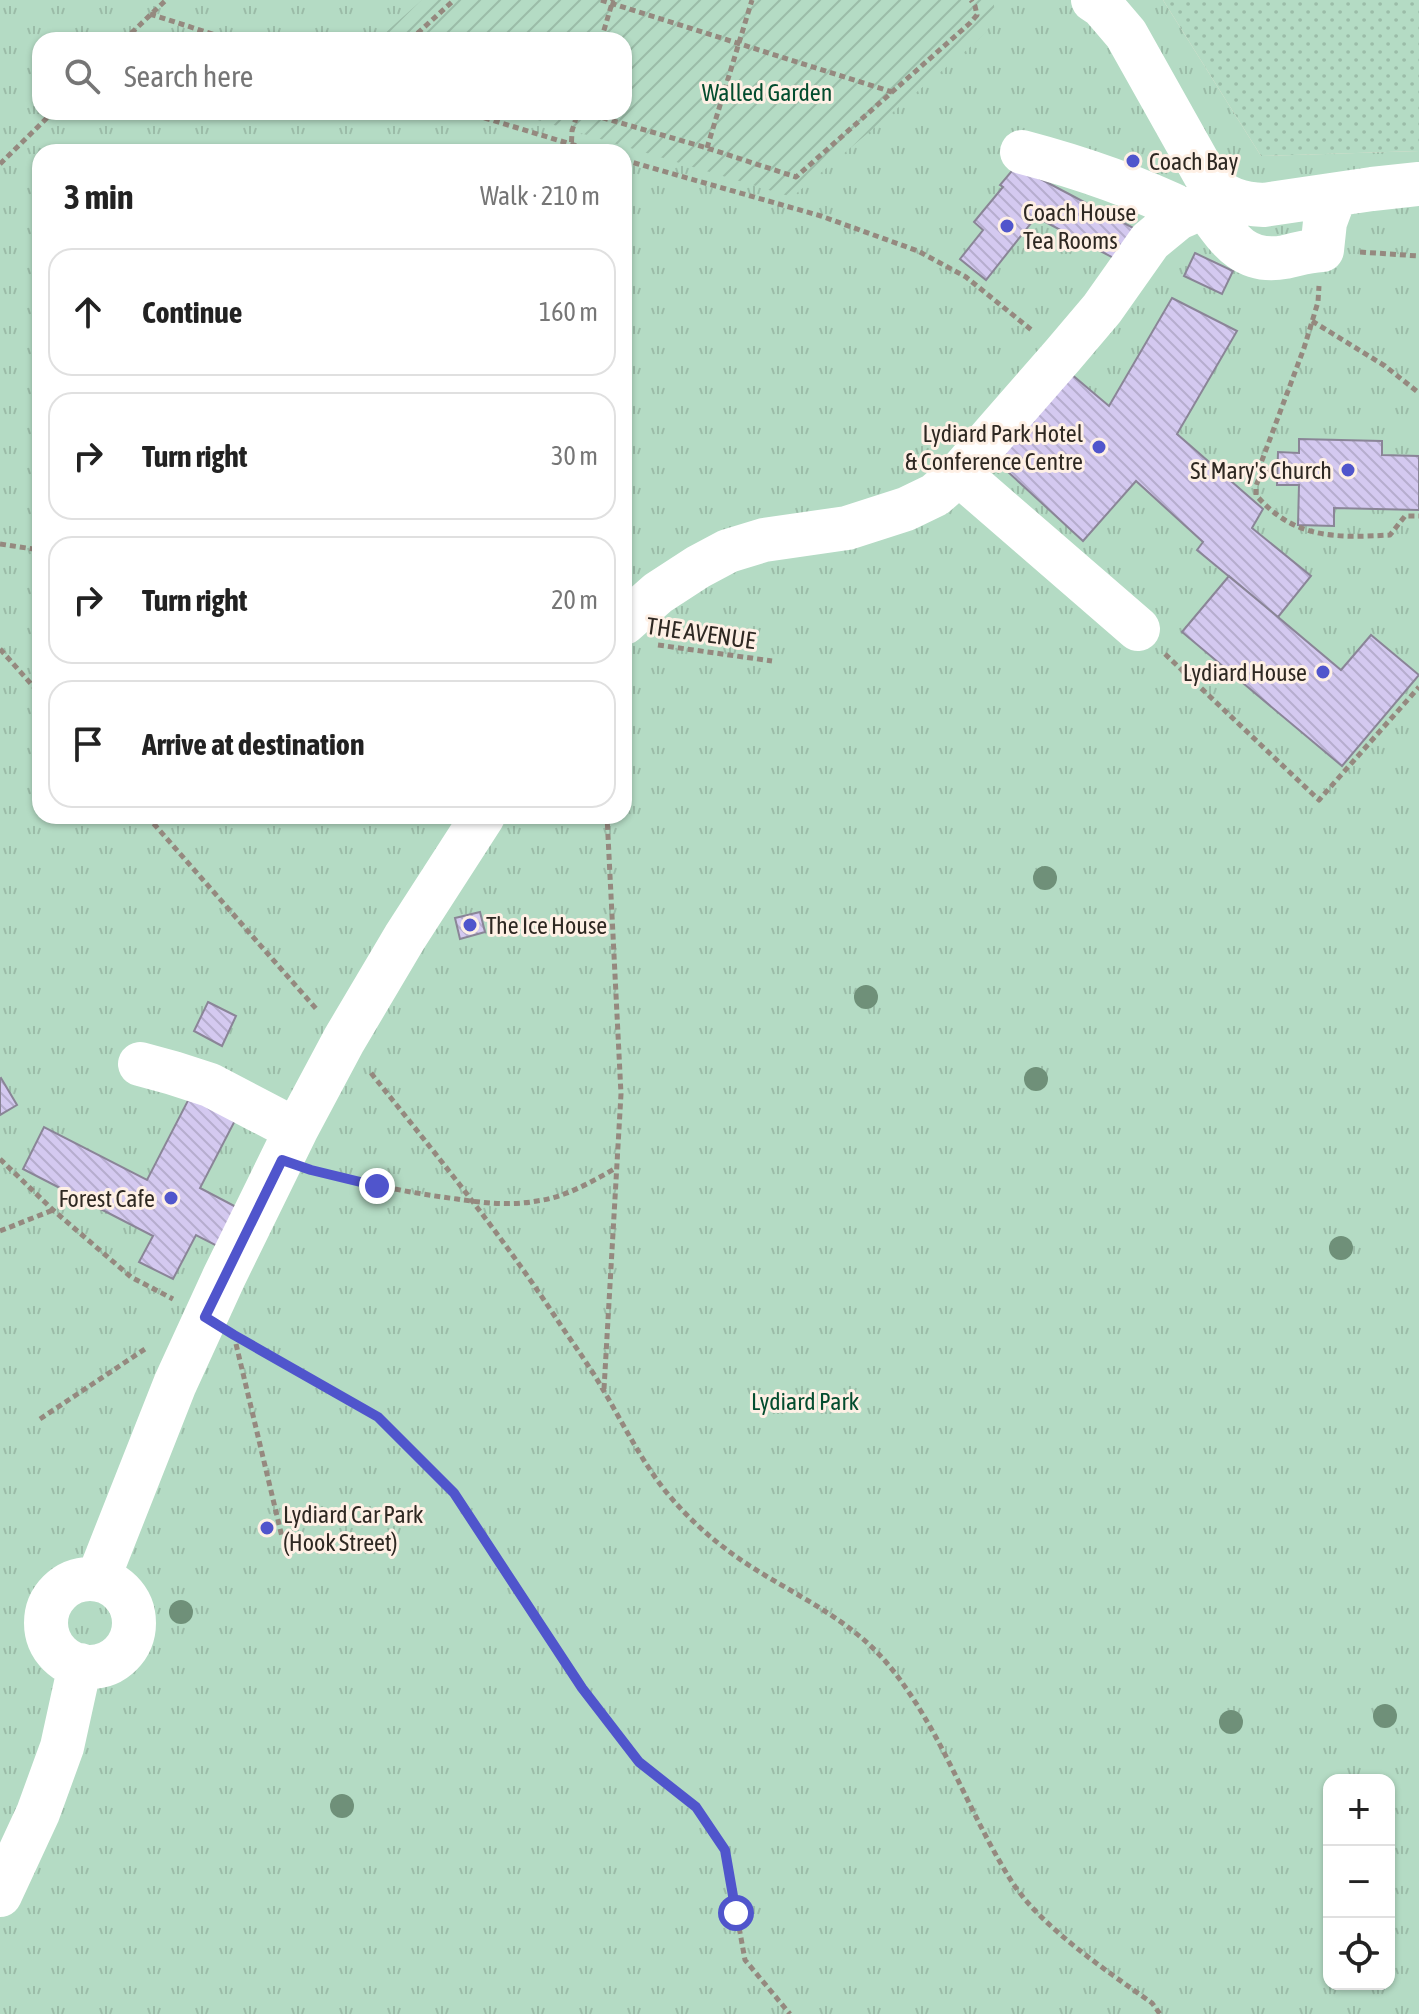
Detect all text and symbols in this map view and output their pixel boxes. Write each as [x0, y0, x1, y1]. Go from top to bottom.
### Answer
search box [32, 32, 632, 120]
icon: search [60, 54, 104, 98]
text: Search here [124, 59, 253, 93]
park label: Walled Garden [702, 79, 832, 106]
place label: Coach Bay [1149, 148, 1239, 175]
marker: Coach Bay [1124, 152, 1142, 170]
text: 3 min [64, 177, 133, 216]
text: Walk · 210 m [480, 181, 600, 211]
place label: Coach House Tea Rooms [1023, 199, 1136, 254]
marker: Coach House Tea Rooms [998, 217, 1016, 235]
icon: ahead [66, 290, 110, 334]
text: Continue [142, 295, 242, 329]
text: 160 m [539, 297, 598, 327]
place label: Lydiard Park Hotel & Conference Centre [905, 420, 1084, 475]
icon: right [66, 434, 110, 478]
marker: Lydiard Park Hotel & Conference Centre [1090, 438, 1108, 456]
text: Turn right [142, 439, 248, 473]
text: 30 m [551, 441, 598, 471]
place label: St Mary's Church [1190, 457, 1332, 484]
marker: St Mary's Church [1339, 461, 1357, 479]
icon: right [66, 578, 110, 622]
text: Turn right [142, 583, 248, 617]
text: 20 m [551, 585, 598, 615]
street label: THE AVENUE [645, 612, 757, 654]
place label: Lydiard House [1183, 659, 1307, 686]
marker: Lydiard House [1314, 663, 1332, 681]
icon: arrive [66, 722, 110, 766]
text: Arrive at destination [142, 727, 364, 761]
place label: The Ice House [486, 912, 607, 939]
marker: The Ice House [461, 916, 479, 934]
route end [359, 1168, 395, 1204]
place label: Forest Cafe [58, 1185, 155, 1212]
marker: Forest Cafe [162, 1189, 180, 1207]
park label: Lydiard Park [751, 1388, 859, 1415]
place label: Lydiard Car Park (Hook Street) [283, 1501, 424, 1556]
marker: Lydiard Car Park (Hook Street) [258, 1519, 276, 1537]
map controls [1323, 1774, 1395, 1990]
button: + [1323, 1774, 1395, 1846]
button: − [1323, 1846, 1395, 1918]
route start [718, 1895, 754, 1931]
button: locate [1323, 1918, 1395, 1990]

